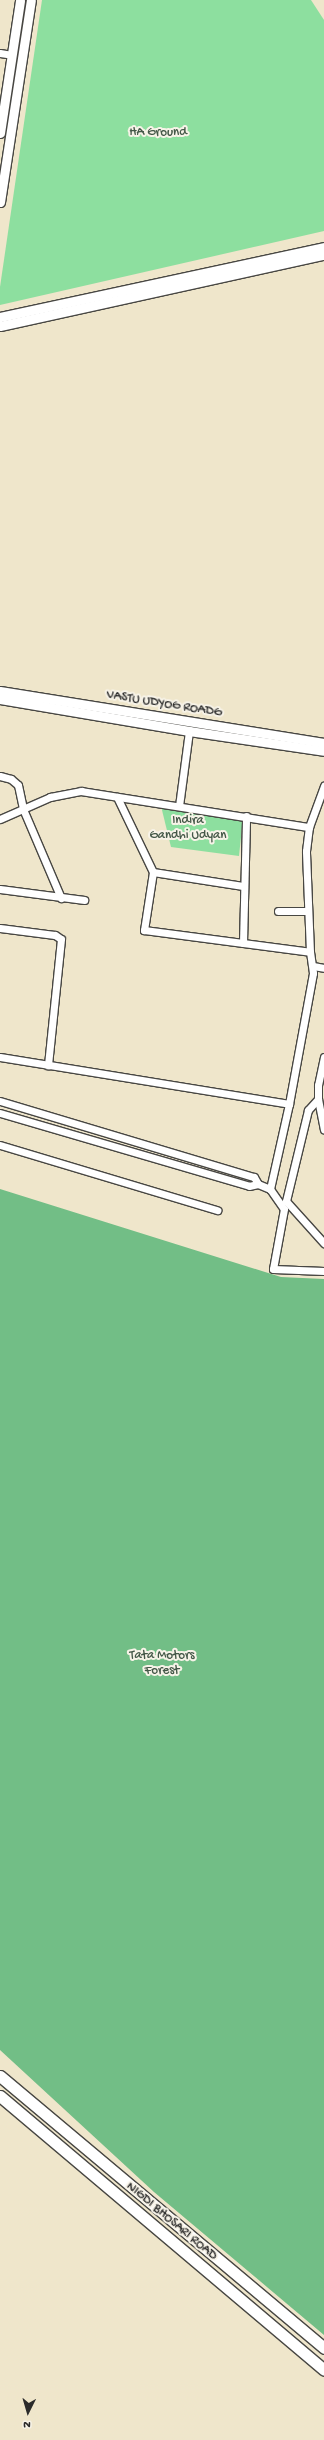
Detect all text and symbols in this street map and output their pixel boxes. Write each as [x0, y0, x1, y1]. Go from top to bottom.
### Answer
park label: HA Ground [129, 125, 187, 141]
street label: VASTU UDYOG ROADG [105, 688, 223, 722]
park label: Indira Gandhi Udyan [149, 814, 227, 845]
park label: Tata Motors Forest [129, 1649, 195, 1680]
street label: NIGDI BHOSARI ROAD [122, 2179, 220, 2265]
north arrow [8, 2392, 48, 2432]
text: N [23, 2418, 31, 2430]

